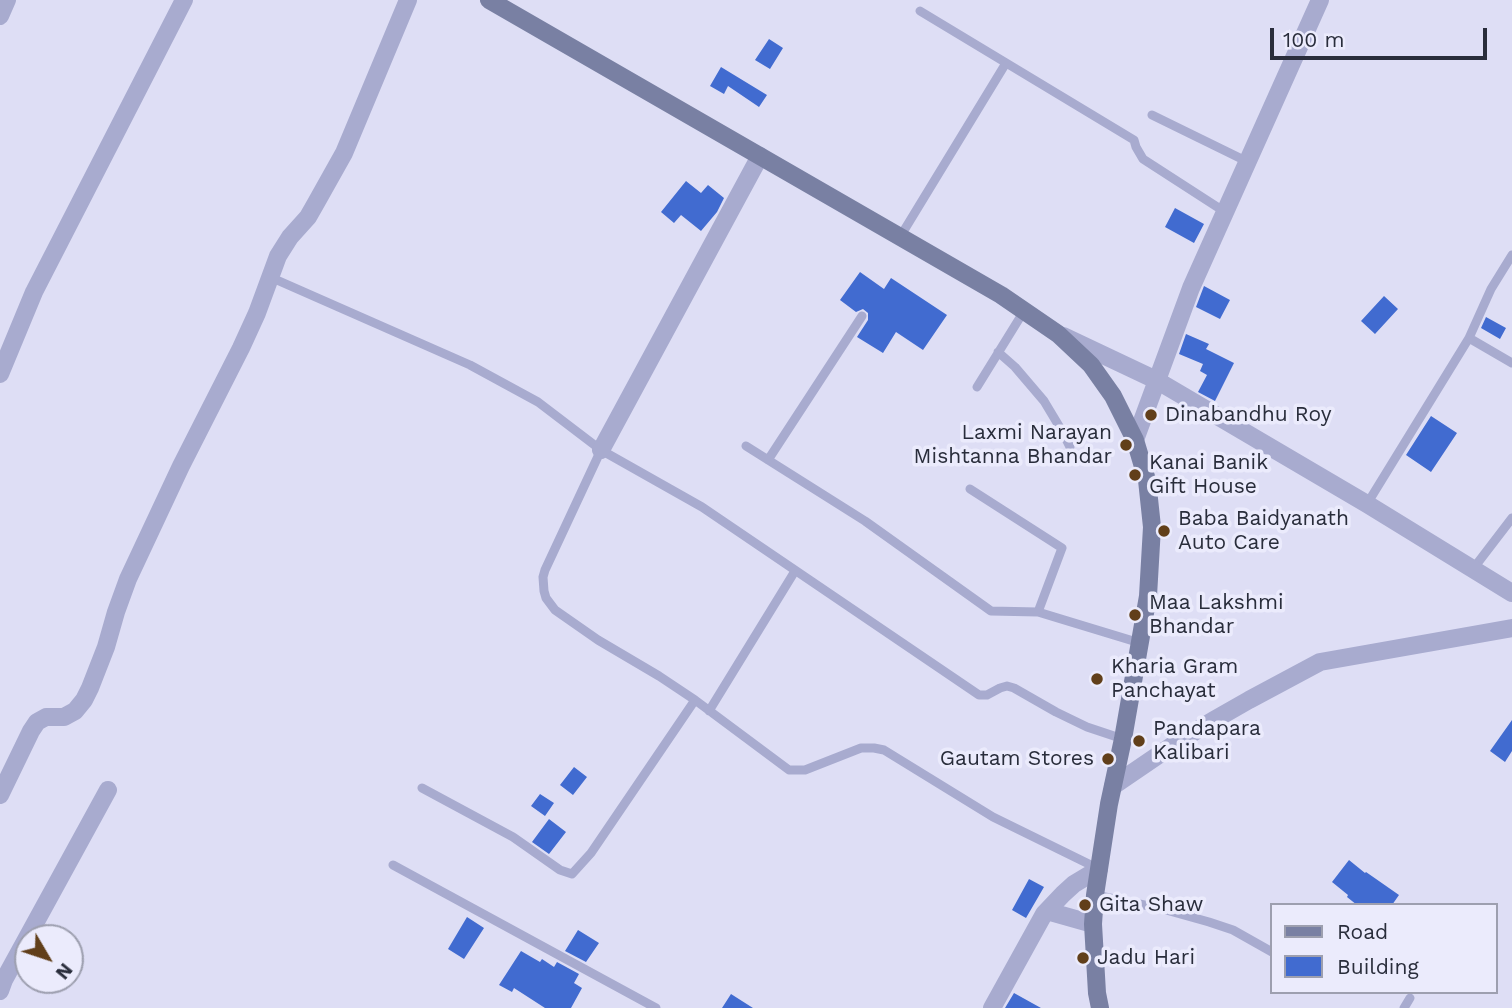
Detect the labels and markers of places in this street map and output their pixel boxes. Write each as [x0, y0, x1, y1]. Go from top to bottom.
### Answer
place label: Dinabandhu Roy [1165, 402, 1332, 428]
marker: Dinabandhu Roy [1143, 407, 1159, 423]
place label: Laxmi Narayan Mishtanna Bhandar [914, 420, 1112, 470]
marker: Laxmi Narayan Mishtanna Bhandar [1118, 437, 1134, 453]
place label: Kanai Banik Gift House [1149, 450, 1268, 500]
marker: Kanai Banik Gift House [1127, 467, 1143, 483]
place label: Baba Baidyanath Auto Care [1178, 506, 1349, 556]
marker: Baba Baidyanath Auto Care [1156, 523, 1172, 539]
place label: Maa Lakshmi Bhandar [1149, 590, 1284, 640]
marker: Maa Lakshmi Bhandar [1127, 607, 1143, 623]
place label: Kharia Gram Panchayat [1111, 654, 1238, 704]
marker: Kharia Gram Panchayat [1089, 671, 1105, 687]
place label: Pandapara Kalibari [1153, 716, 1261, 766]
marker: Pandapara Kalibari [1131, 733, 1147, 749]
place label: Gautam Stores [940, 746, 1094, 772]
marker: Gautam Stores [1100, 751, 1116, 767]
place label: Gita Shaw [1099, 892, 1203, 918]
marker: Gita Shaw [1077, 897, 1093, 913]
place label: Jadu Hari [1097, 945, 1195, 971]
marker: Jadu Hari [1075, 950, 1091, 966]

